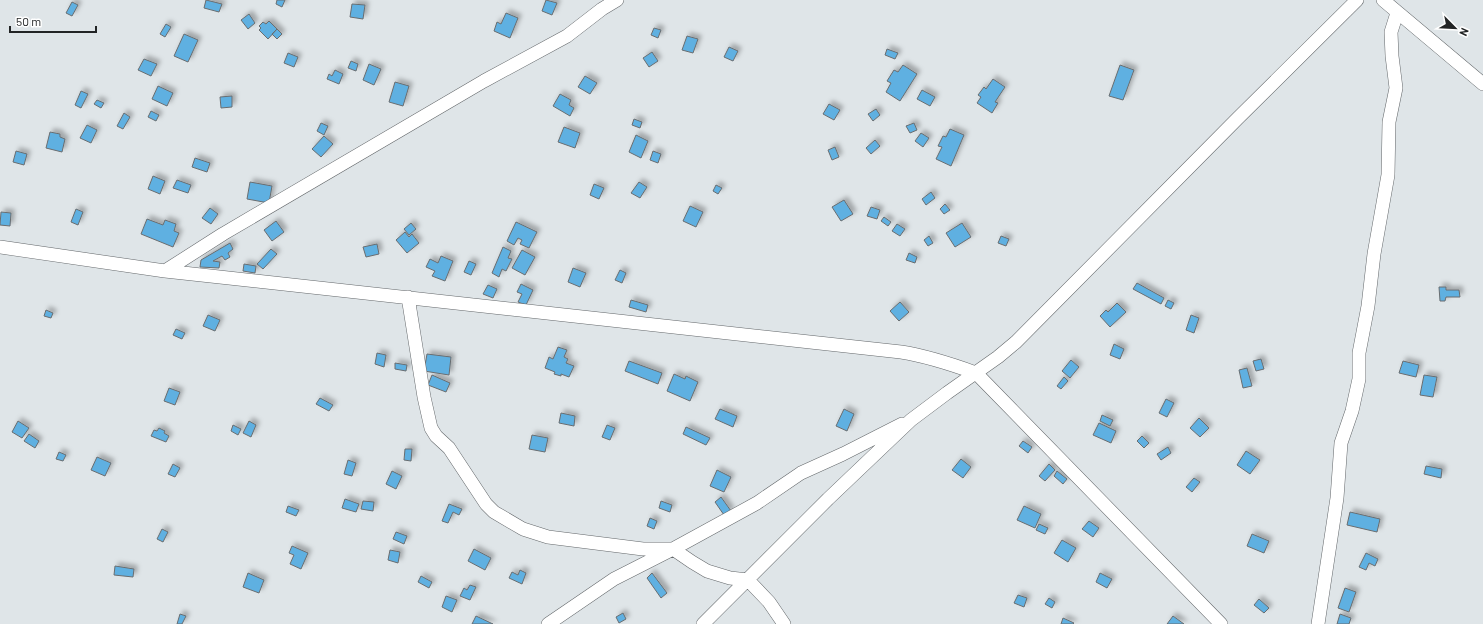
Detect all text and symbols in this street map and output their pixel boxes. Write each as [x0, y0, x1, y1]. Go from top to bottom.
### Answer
scale bar [10, 8, 96, 34]
north arrow [1435, 8, 1475, 48]
text: 50 m [16, 14, 41, 28]
text: N [1457, 26, 1472, 38]

